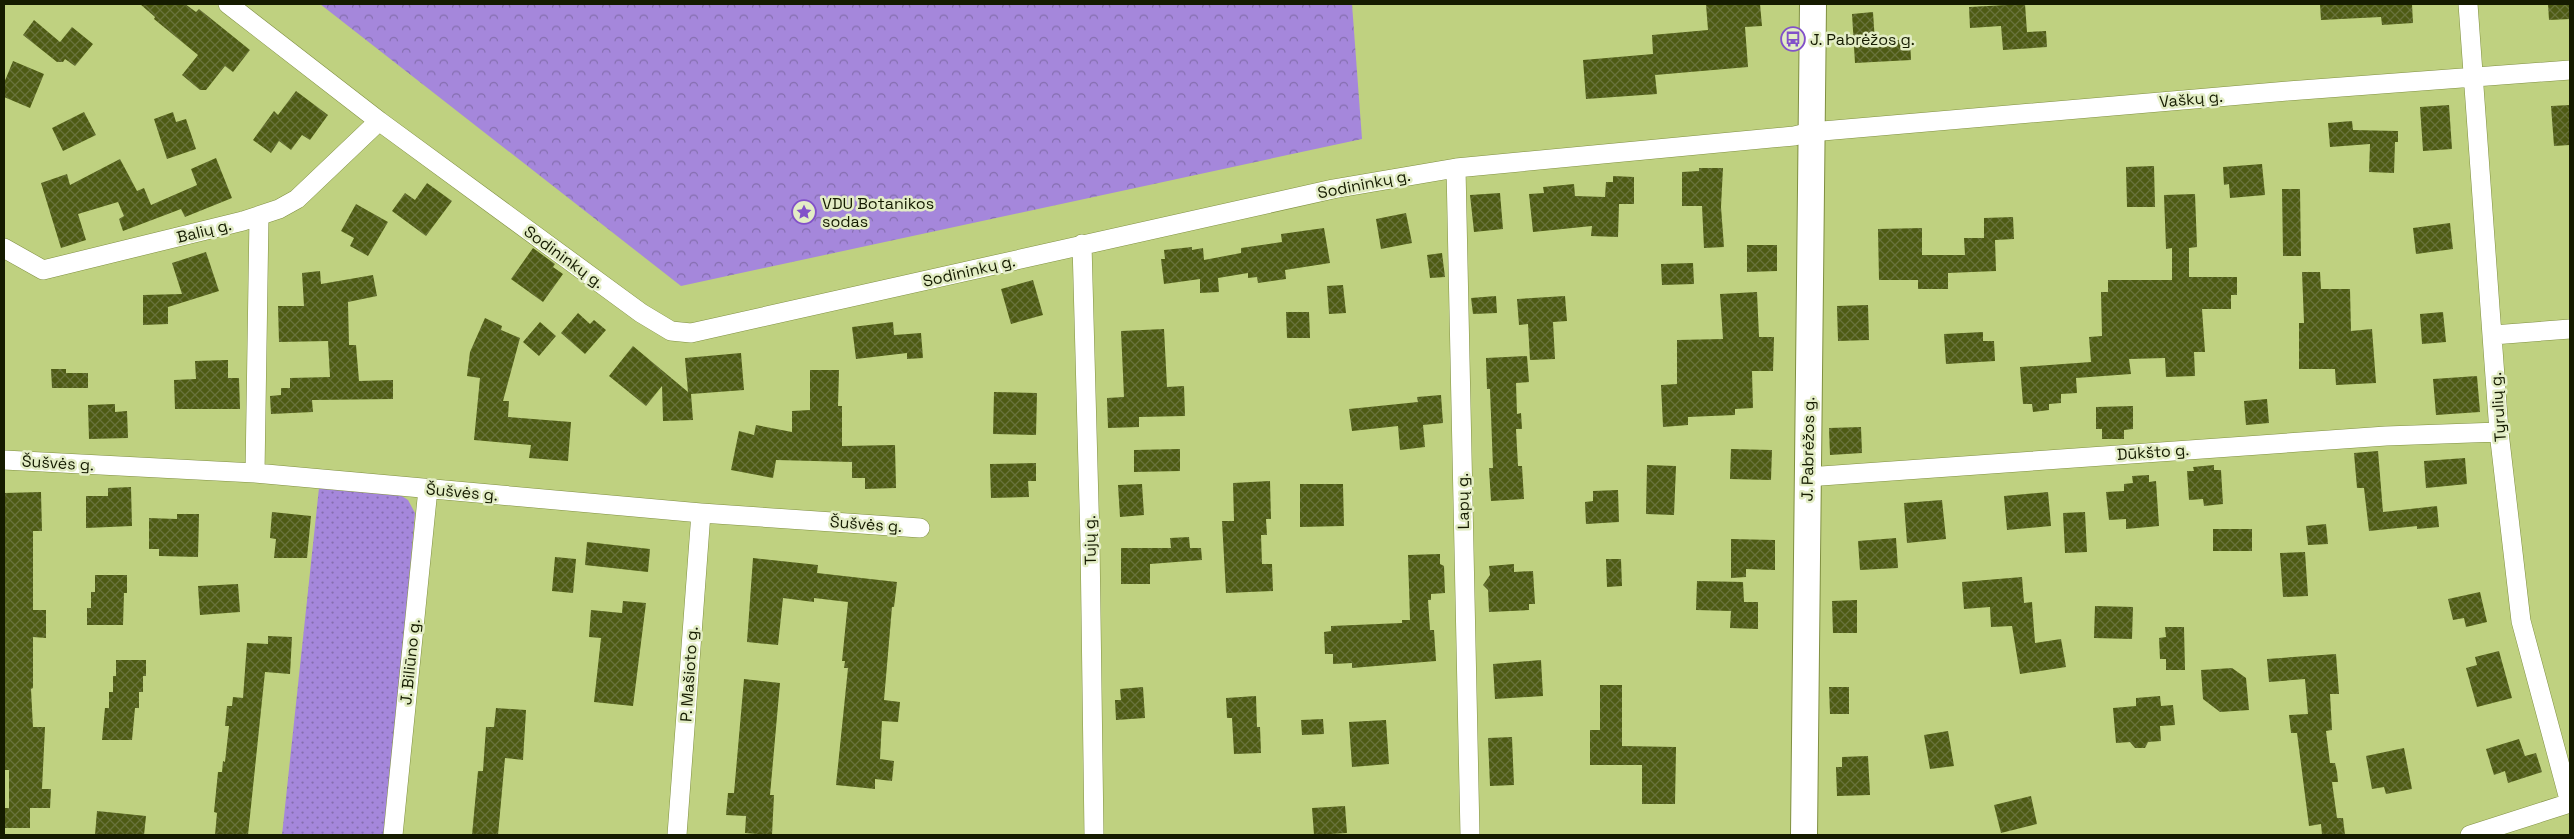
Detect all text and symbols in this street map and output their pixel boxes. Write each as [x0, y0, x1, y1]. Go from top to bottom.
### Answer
bus stop icon: J. Pabrėžos g. [1780, 26, 1806, 52]
place label: J. Pabrėžos g. [1810, 29, 1915, 50]
street label: Vaškų g. [2158, 86, 2224, 112]
street label: Sodininkų g. [1316, 165, 1412, 203]
place label: VDU Botanikos sodas [822, 193, 934, 232]
place icon: VDU Botanikos sodas [791, 199, 817, 225]
street label: Balių g. [174, 214, 234, 248]
street label: Sodininkų g. [520, 221, 608, 293]
street label: Sodininkų g. [921, 250, 1017, 292]
street label: Tyrulių g. [2485, 371, 2511, 443]
street label: J. Pabrėžos g. [1797, 396, 1819, 502]
street label: Dūkšto g. [2116, 439, 2190, 465]
street label: Šušvės g. [21, 451, 95, 475]
street label: Lapų g. [1452, 473, 1474, 529]
street label: Šušvės g. [425, 478, 499, 506]
street label: Šušvės g. [829, 511, 903, 537]
street label: Tujų g. [1079, 515, 1101, 565]
street label: J. Biliūno g. [395, 618, 425, 706]
street label: P. Mašioto g. [675, 625, 703, 723]

